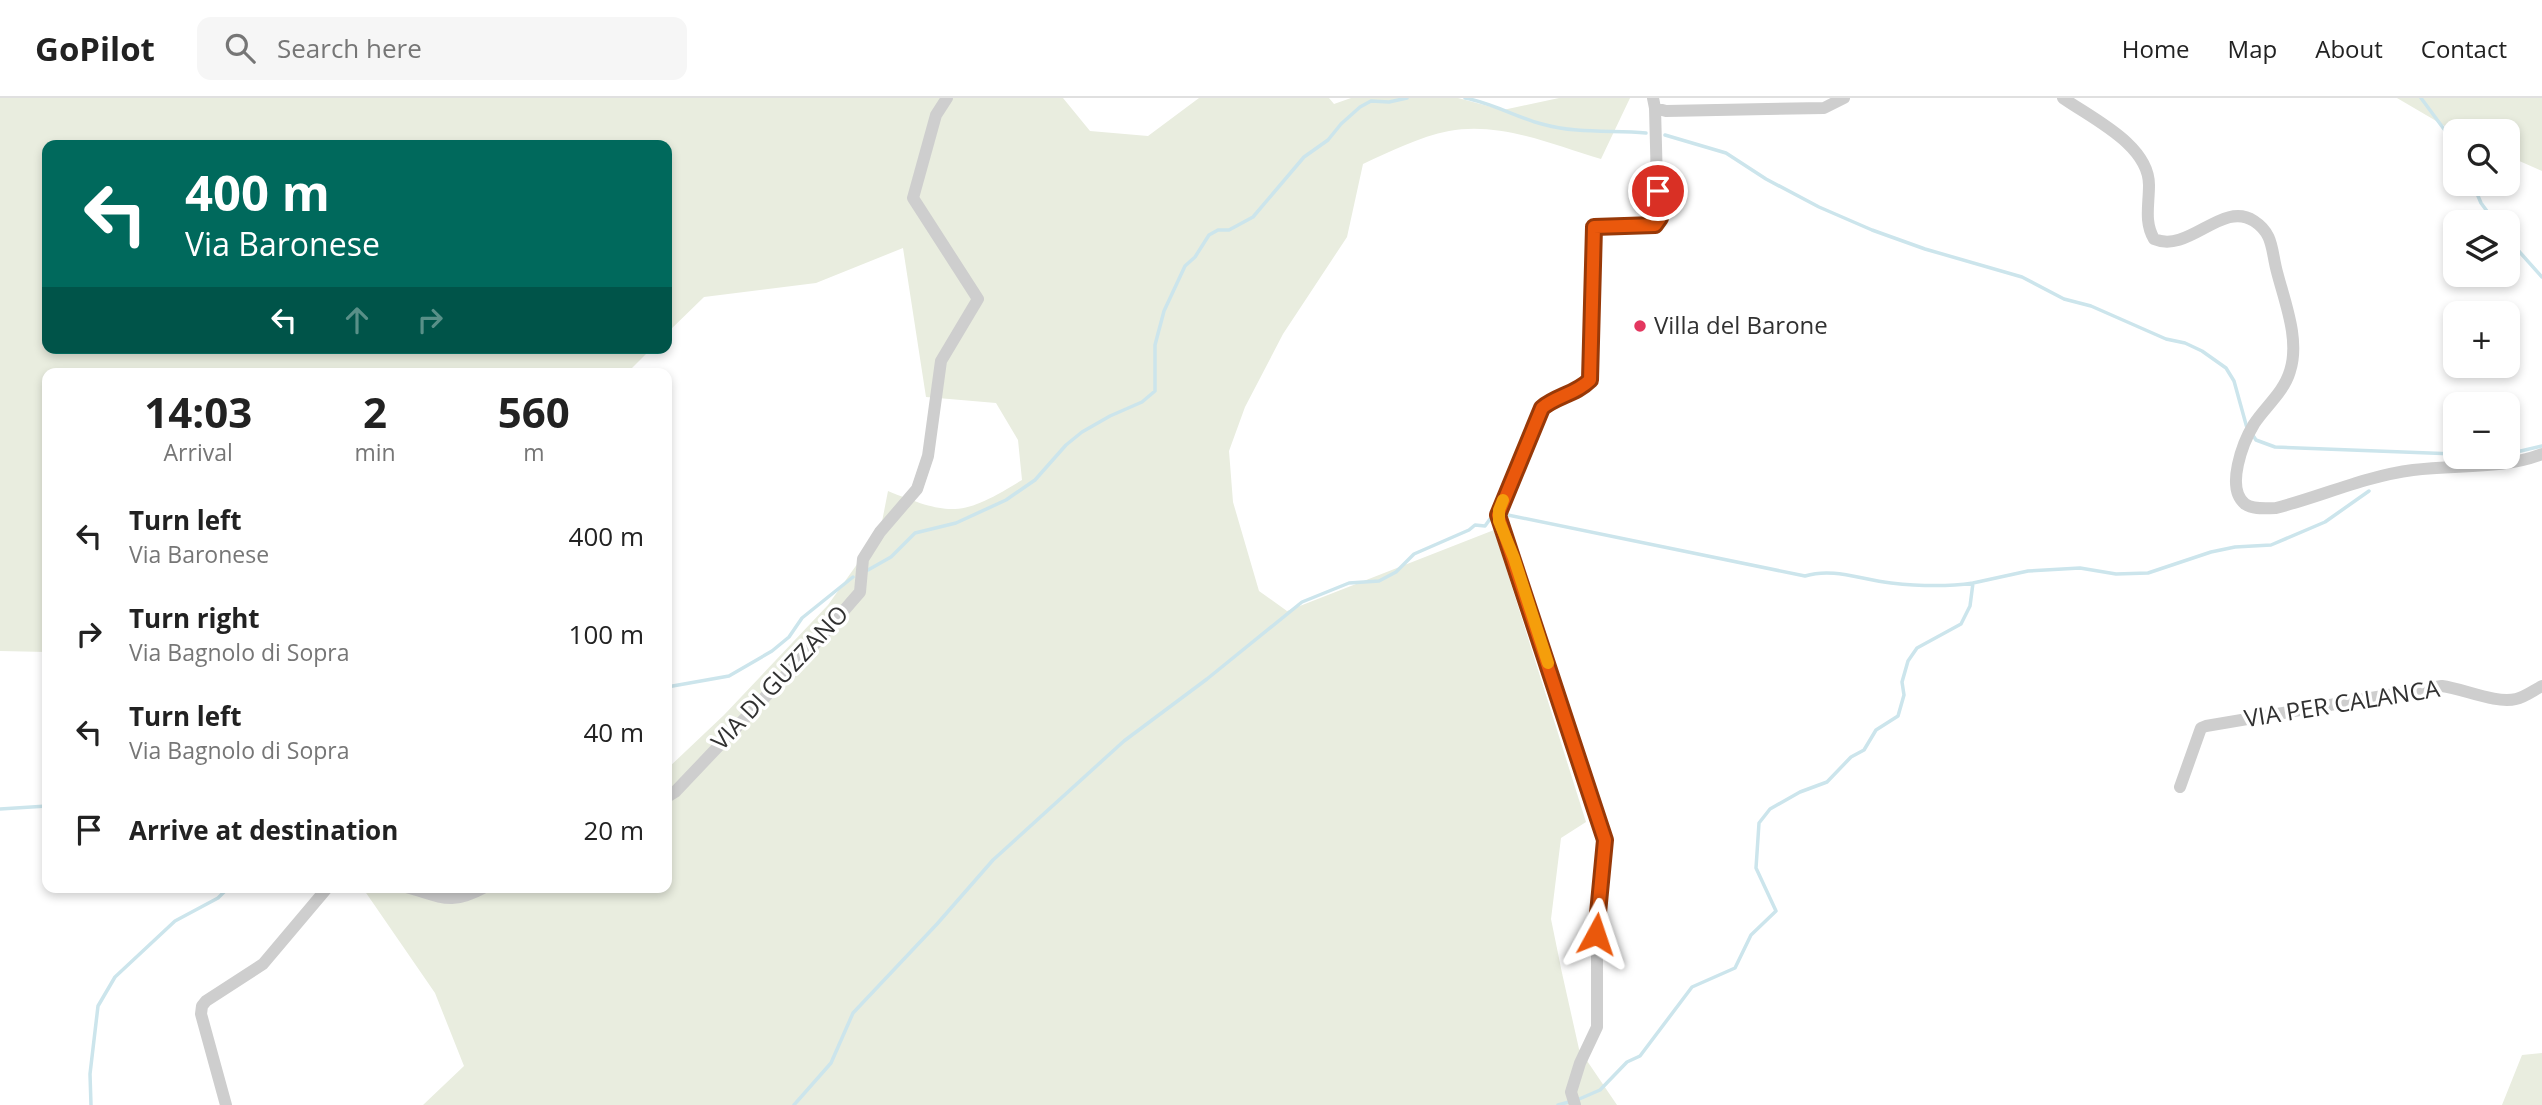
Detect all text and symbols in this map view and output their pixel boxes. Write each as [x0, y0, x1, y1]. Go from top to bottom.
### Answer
search box [197, 17, 687, 80]
text: GoPilot [35, 26, 155, 71]
icon: search [221, 29, 259, 67]
text: Search here [277, 30, 422, 66]
text: Home [2122, 32, 2190, 65]
text: Map [2228, 32, 2277, 65]
text: About [2315, 32, 2383, 65]
text: Contact [2421, 32, 2507, 65]
map controls [2443, 119, 2520, 469]
button: search [2443, 119, 2520, 196]
text: 400 m [185, 159, 330, 225]
pin [1628, 161, 1688, 221]
icon: left [70, 168, 161, 259]
icon: arrive [1639, 172, 1677, 210]
button: layers [2443, 210, 2520, 287]
text: Via Baronese [185, 222, 380, 265]
icon: left [265, 301, 303, 339]
icon: ahead [338, 301, 376, 339]
icon: right [411, 301, 449, 339]
button: + [2443, 301, 2520, 378]
place label: Villa del Barone [1654, 308, 1828, 341]
marker: Villa del Barone [1632, 318, 1648, 334]
text: 14:03 [144, 383, 252, 440]
text: 2 [363, 383, 387, 440]
text: 560 [498, 383, 570, 440]
button: − [2443, 392, 2520, 469]
text: Arrival [164, 436, 233, 468]
text: min [354, 436, 396, 468]
text: m [523, 436, 544, 468]
text: Turn left [129, 502, 241, 538]
icon: left [70, 517, 108, 555]
text: 400 m [569, 518, 644, 554]
text: Via Baronese [129, 538, 269, 570]
street label: VIA DI GUZZANO [703, 597, 855, 757]
text: Turn right [129, 600, 260, 636]
icon: right [70, 615, 108, 653]
text: 100 m [569, 616, 644, 652]
text: Via Bagnolo di Sopra [129, 636, 350, 668]
street label: VIA PER CALANCA [2242, 671, 2443, 734]
text: Turn left [129, 698, 241, 734]
icon: left [70, 713, 108, 751]
text: 40 m [583, 714, 644, 750]
text: Via Bagnolo di Sopra [129, 734, 350, 766]
icon: arrive [70, 811, 108, 849]
text: Arrive at destination [129, 812, 398, 848]
text: 20 m [583, 812, 644, 848]
position arrow [1559, 897, 1633, 971]

